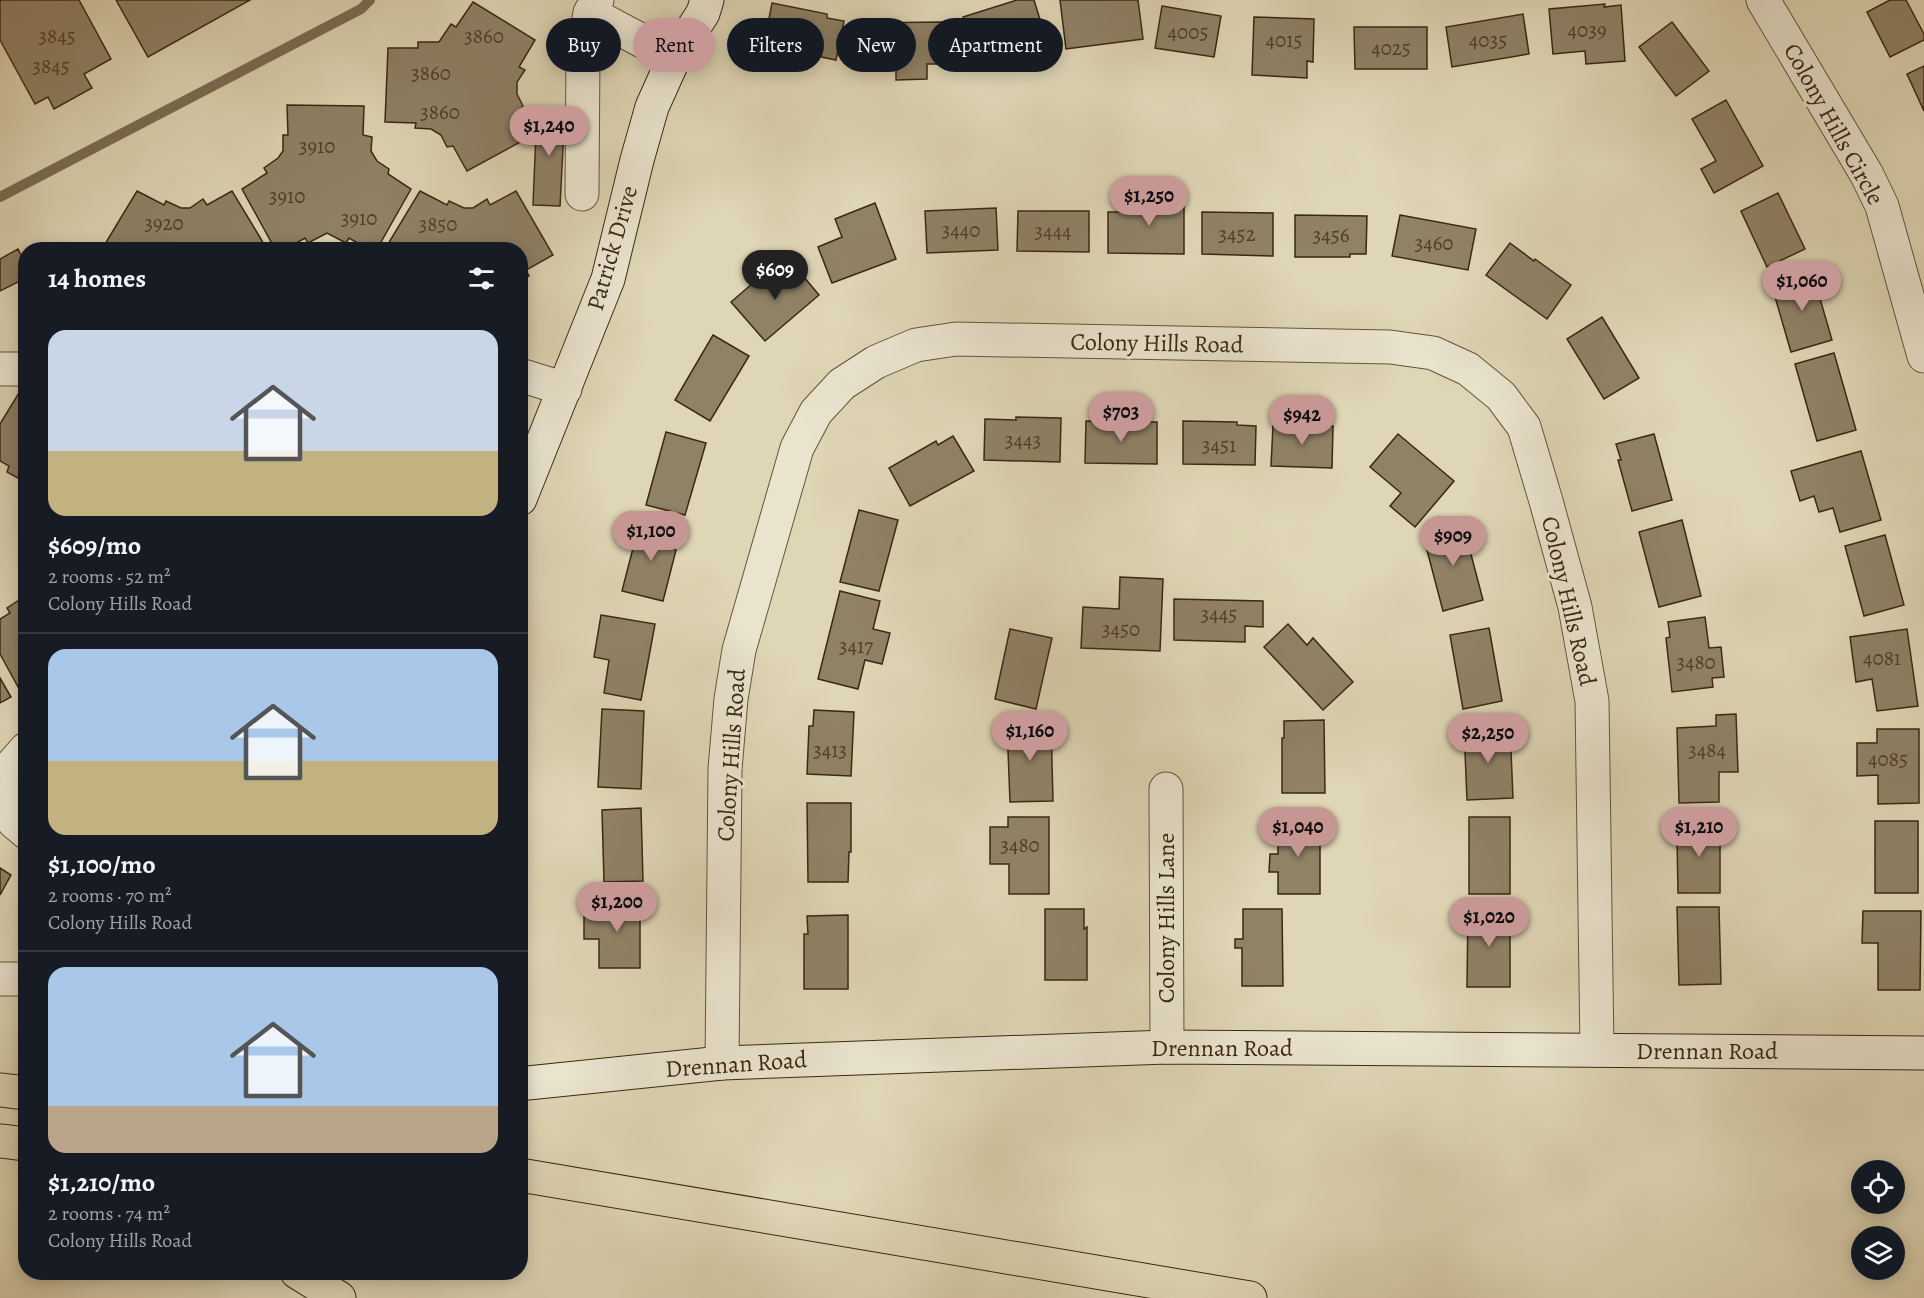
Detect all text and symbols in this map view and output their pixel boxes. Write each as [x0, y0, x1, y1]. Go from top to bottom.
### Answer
house number: 4039 [1568, 16, 1607, 44]
chip: Buy [546, 18, 621, 72]
chip: Rent [633, 18, 715, 72]
chip: Filters [727, 18, 824, 72]
chip: New [836, 18, 916, 72]
chip: Apartment [928, 18, 1063, 72]
house number: 4005 [1168, 18, 1208, 46]
house number: 3845 [38, 22, 76, 50]
house number: 3860 [464, 22, 504, 50]
house number: 4015 [1266, 26, 1302, 54]
house number: 4035 [1469, 26, 1507, 54]
house number: 4025 [1371, 34, 1411, 62]
street label: Colony Hills Circle [1776, 37, 1892, 211]
house number: 3845 [32, 52, 70, 80]
house number: 3860 [411, 59, 451, 87]
house number: 3860 [420, 98, 460, 126]
pin: $1,240 [500, 106, 598, 157]
text: $1,240 [524, 112, 574, 139]
house number: 3910 [299, 132, 335, 160]
pin: $1,250 [1100, 176, 1198, 227]
house number: 3910 [269, 182, 305, 210]
street label: Patrick Drive [579, 182, 645, 314]
text: $1,250 [1124, 182, 1174, 209]
house number: 3910 [341, 204, 377, 232]
house number: 3920 [144, 209, 184, 237]
house number: 3850 [418, 210, 458, 238]
house number: 3440 [942, 216, 980, 244]
house number: 3444 [1034, 217, 1072, 245]
house number: 3452 [1218, 220, 1256, 248]
house number: 3456 [1313, 221, 1350, 249]
house number: 3460 [1414, 229, 1454, 257]
pin: $609 [739, 250, 811, 301]
text: $609 [756, 256, 794, 283]
text: 14 homes [48, 261, 146, 296]
pin: $1,060 [1753, 261, 1851, 312]
icon: filters [465, 262, 498, 295]
text: $1,060 [1776, 267, 1828, 294]
street label: Colony Hills Road [1070, 325, 1244, 361]
icon: home [219, 369, 327, 477]
pin: $703 [1085, 392, 1157, 443]
pin: $942 [1266, 395, 1338, 446]
text: $703 [1103, 398, 1139, 425]
text: $942 [1283, 401, 1321, 428]
house number: 3443 [1005, 426, 1041, 454]
house number: 3451 [1202, 431, 1236, 459]
pin: $1,100 [602, 511, 700, 562]
street label: Colony Hills Road [1534, 513, 1604, 689]
pin: $909 [1417, 516, 1489, 567]
text: $1,100 [626, 517, 676, 544]
text: $909 [1434, 522, 1472, 549]
text: $609/mo [48, 528, 141, 563]
text: 2 rooms · 52 m² [48, 563, 171, 590]
text: Colony Hills Road [48, 590, 192, 617]
house number: 3445 [1201, 600, 1237, 628]
house number: 3450 [1102, 615, 1140, 643]
house number: 3417 [839, 632, 873, 660]
house number: 4081 [1863, 644, 1901, 672]
house number: 3480 [1676, 648, 1716, 676]
street label: Colony Hills Road [709, 667, 753, 842]
icon: home [219, 688, 327, 796]
pin: $1,160 [981, 711, 1079, 762]
pin: $2,250 [1439, 713, 1537, 764]
text: $1,160 [1006, 717, 1054, 744]
text: $2,250 [1462, 719, 1514, 746]
house number: 3413 [813, 736, 847, 764]
house number: 3484 [1688, 736, 1726, 764]
house number: 4085 [1868, 745, 1908, 773]
pin: $1,040 [1249, 807, 1347, 858]
pin: $1,210 [1650, 807, 1748, 858]
text: $1,040 [1272, 813, 1324, 840]
text: $1,210 [1675, 813, 1723, 840]
house number: 3480 [1000, 831, 1040, 859]
street label: Colony Hills Lane [1150, 833, 1182, 1003]
text: $1,100/mo [48, 847, 156, 882]
text: 2 rooms · 70 m² [48, 882, 172, 909]
pin: $1,200 [568, 882, 666, 933]
text: $1,200 [591, 888, 643, 915]
pin: $1,020 [1440, 897, 1538, 948]
text: $1,020 [1463, 903, 1515, 930]
text: Colony Hills Road [48, 909, 192, 936]
icon: home [219, 1006, 327, 1114]
street label: Drennan Road [1151, 1032, 1293, 1064]
street label: Drennan Road [1636, 1035, 1778, 1067]
street label: Drennan Road [664, 1043, 808, 1085]
map controls [1851, 1160, 1905, 1280]
button: locate [1851, 1160, 1905, 1214]
text: $1,210/mo [48, 1165, 155, 1200]
text: 2 rooms · 74 m² [48, 1200, 170, 1227]
button: layers [1851, 1226, 1905, 1280]
text: Colony Hills Road [48, 1227, 192, 1254]

